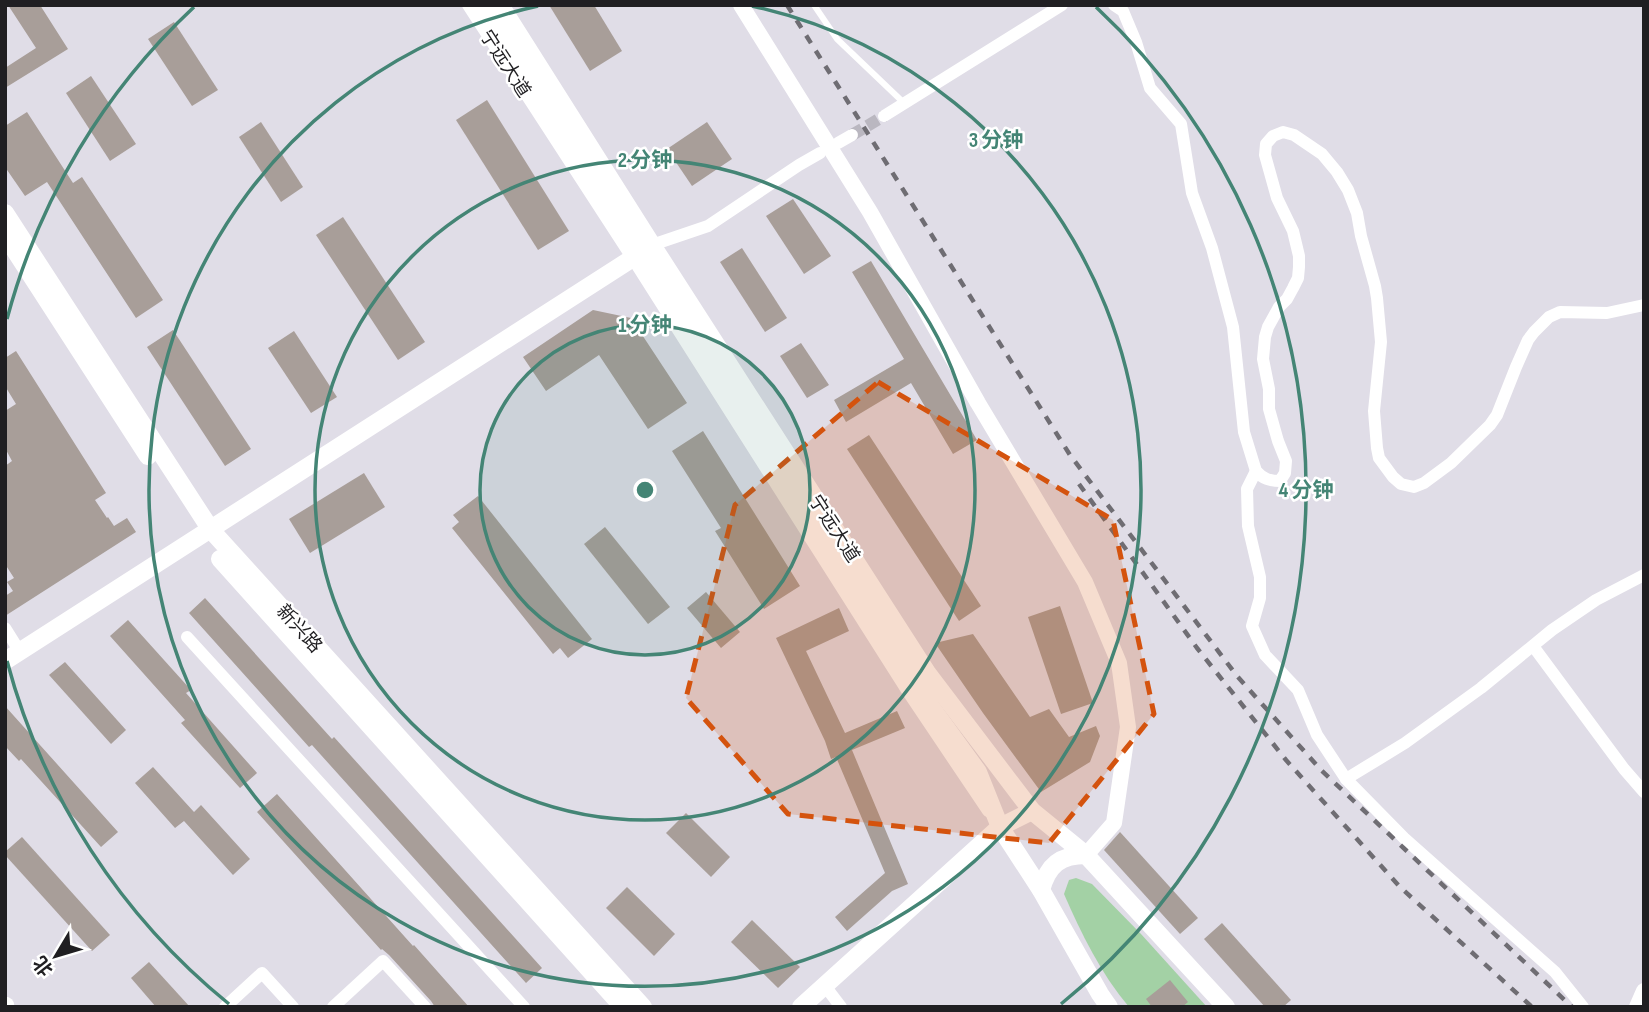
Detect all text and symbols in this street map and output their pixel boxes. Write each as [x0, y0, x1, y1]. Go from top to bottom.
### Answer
street label: 宁远大道 [474, 26, 535, 102]
text: 3 分钟 [969, 128, 1023, 153]
text: 2 分钟 [618, 148, 672, 173]
text: 1 分钟 [618, 313, 672, 338]
centre of rings [633, 478, 657, 502]
text: 4 分钟 [1278, 478, 1334, 503]
street label: 宁远大道 [803, 491, 864, 567]
street label: 新兴路 [271, 600, 327, 658]
north arrow [21, 921, 91, 991]
text: 北 [29, 951, 59, 980]

